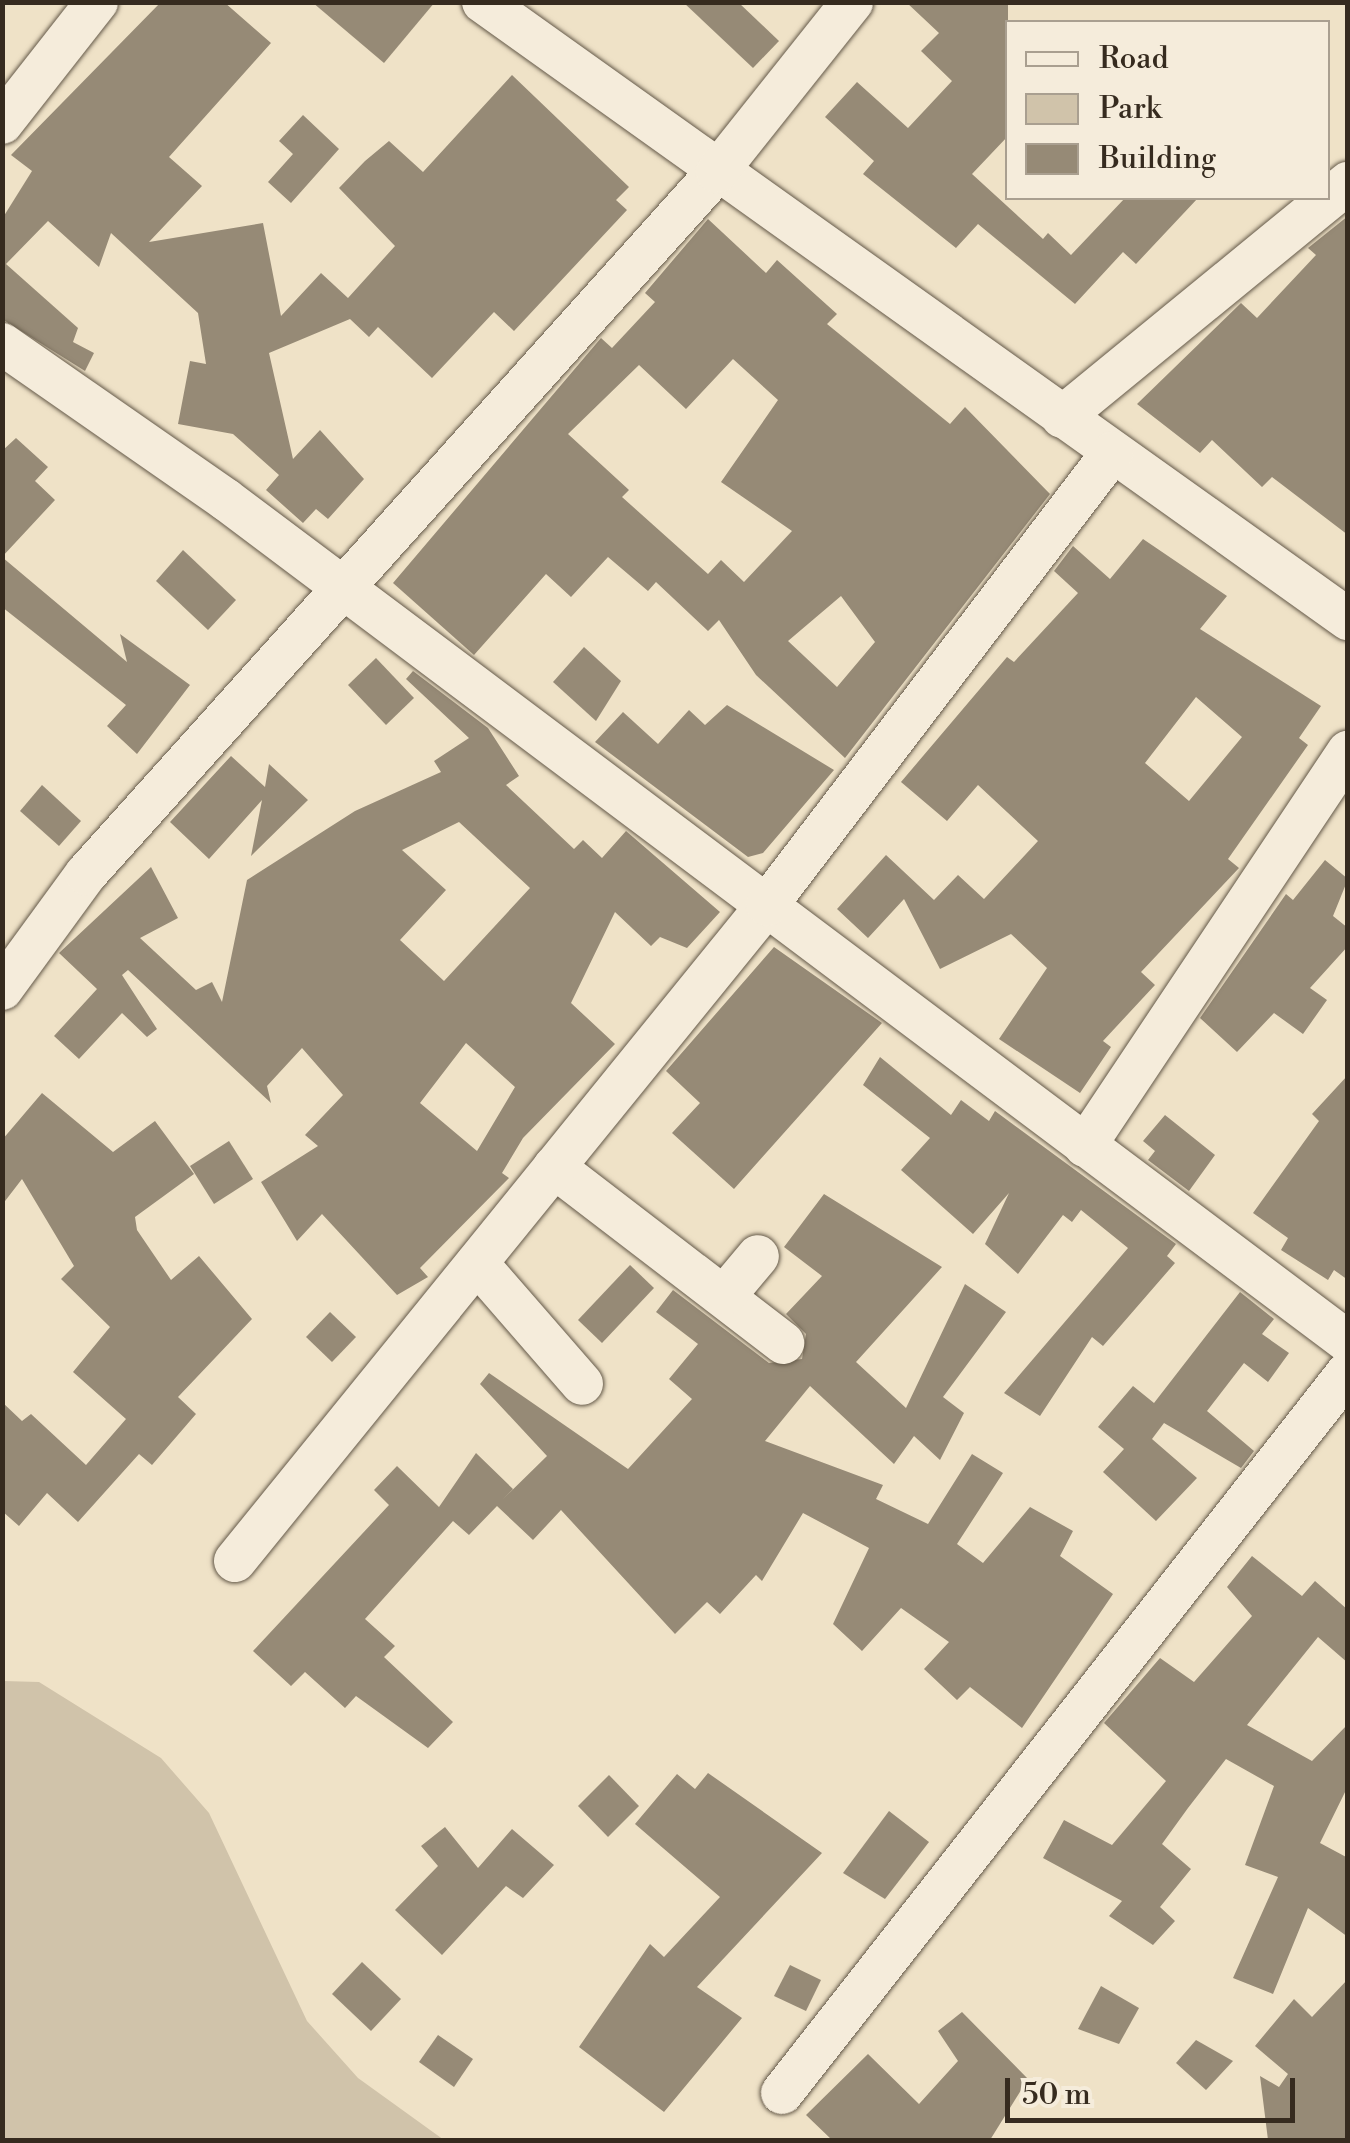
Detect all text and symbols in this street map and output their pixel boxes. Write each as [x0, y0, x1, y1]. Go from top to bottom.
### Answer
legend [1005, 20, 1330, 200]
text: Road [1099, 40, 1169, 78]
text: Park [1099, 90, 1161, 128]
text: Building [1099, 140, 1216, 178]
scale bar [1010, 2058, 1300, 2120]
text: 50 m [1022, 2076, 1091, 2114]

